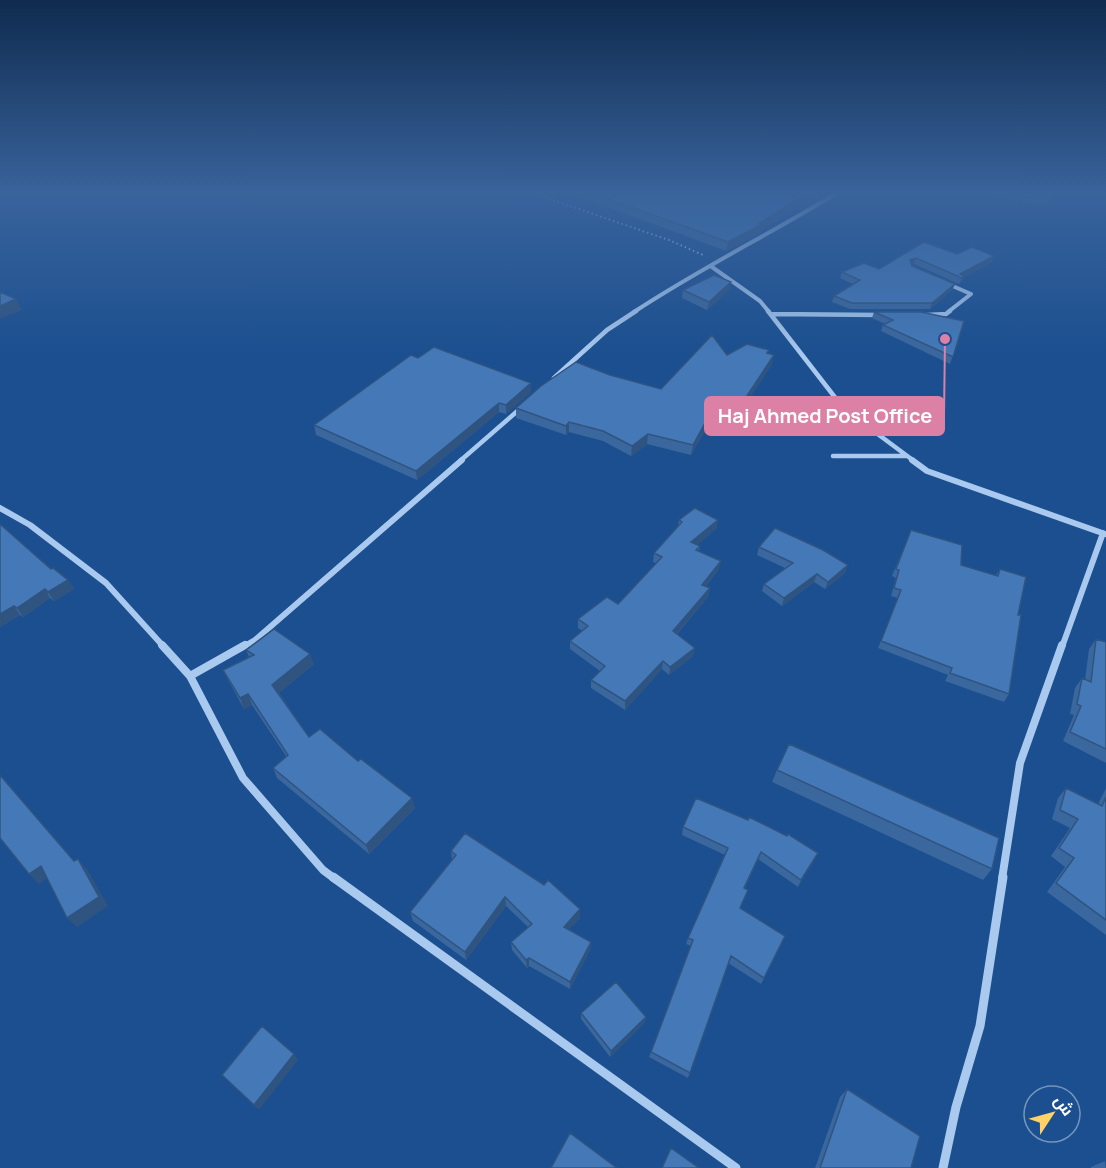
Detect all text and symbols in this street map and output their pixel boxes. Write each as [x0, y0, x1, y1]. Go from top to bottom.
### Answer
callout: Haj Ahmed Post Office [705, 397, 944, 435]
text: Haj Ahmed Post Office [718, 402, 932, 429]
north arrow [1022, 1084, 1082, 1144]
text: ش [1049, 1090, 1079, 1120]

